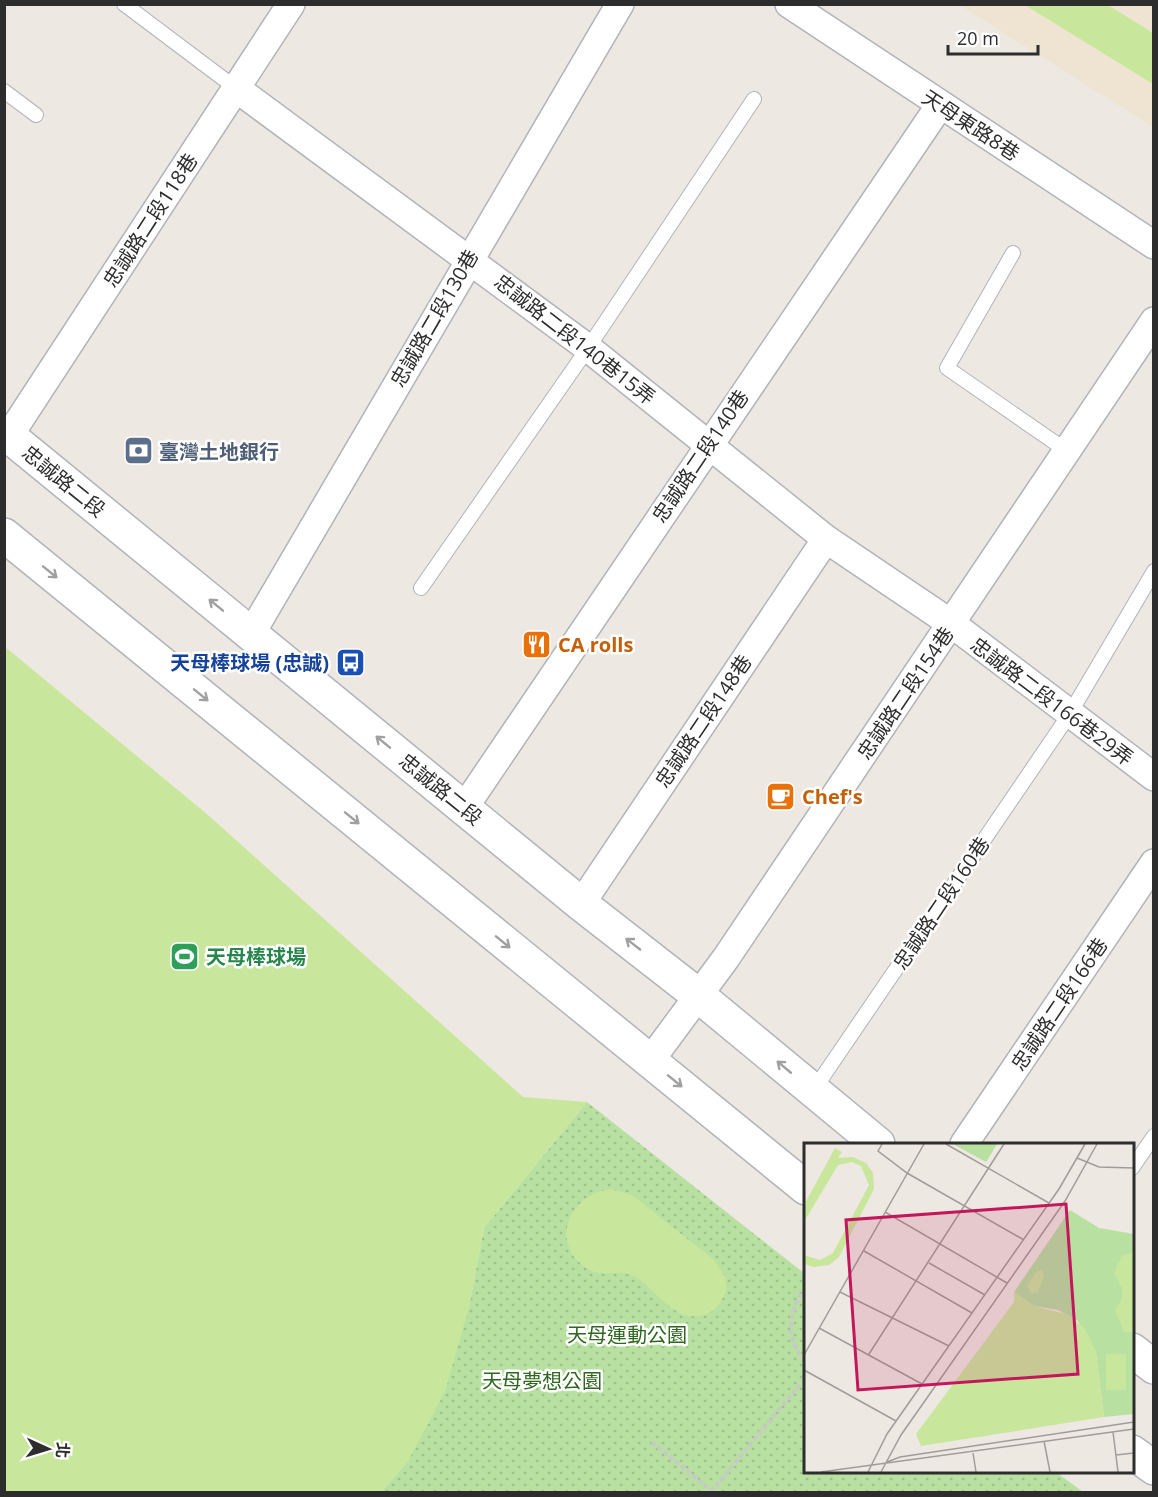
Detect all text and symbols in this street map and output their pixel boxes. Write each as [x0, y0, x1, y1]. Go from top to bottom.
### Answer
scale bar [948, 18, 1038, 56]
text: 20 m [957, 26, 999, 50]
street label: 天母東路8巷 [917, 83, 1025, 167]
street label: 忠誠路二段118巷 [97, 148, 203, 292]
street label: 忠誠路二段130巷 [384, 244, 484, 392]
street label: 忠誠路二段140巷15弄 [489, 268, 661, 410]
street label: 忠誠路二段140巷 [646, 384, 754, 528]
bank icon: 臺灣土地銀行 [122, 435, 154, 467]
place label: 臺灣土地銀行 [159, 438, 279, 465]
street label: 忠誠路二段 [17, 439, 111, 523]
one-way arrow [42, 565, 58, 578]
one-way arrow [208, 599, 224, 612]
street label: 忠誠路二段154巷 [851, 621, 959, 765]
restaurant icon: CA rolls [521, 628, 553, 660]
place label: CA rolls [558, 631, 633, 658]
street label: 忠誠路二段166巷29弄 [965, 631, 1139, 771]
bus stop icon: 天母棒球場 (忠誠) [334, 646, 366, 678]
place label: 天母棒球場 (忠誠) [170, 649, 329, 676]
street label: 忠誠路二段148巷 [649, 649, 757, 793]
one-way arrow [193, 688, 208, 702]
one-way arrow [375, 736, 391, 749]
street label: 忠誠路二段 [394, 747, 488, 831]
cafe icon: Chef's [765, 780, 797, 812]
place label: Chef's [802, 783, 863, 810]
one-way arrow [344, 812, 360, 825]
street label: 忠誠路二段160巷 [887, 831, 995, 975]
street label: 忠誠路二段166巷 [1005, 932, 1113, 1076]
one-way arrow [495, 935, 511, 948]
one-way arrow [625, 938, 641, 951]
sports icon: 天母棒球場 [169, 940, 201, 972]
place label: 天母棒球場 [206, 943, 306, 970]
one-way arrow [777, 1060, 792, 1074]
one-way arrow [667, 1074, 683, 1087]
inset map [804, 1143, 1134, 1473]
park label: 天母運動公園 [567, 1321, 687, 1348]
park label: 天母夢想公園 [482, 1367, 602, 1394]
north arrow [18, 1419, 78, 1479]
text: 北 [51, 1441, 74, 1459]

